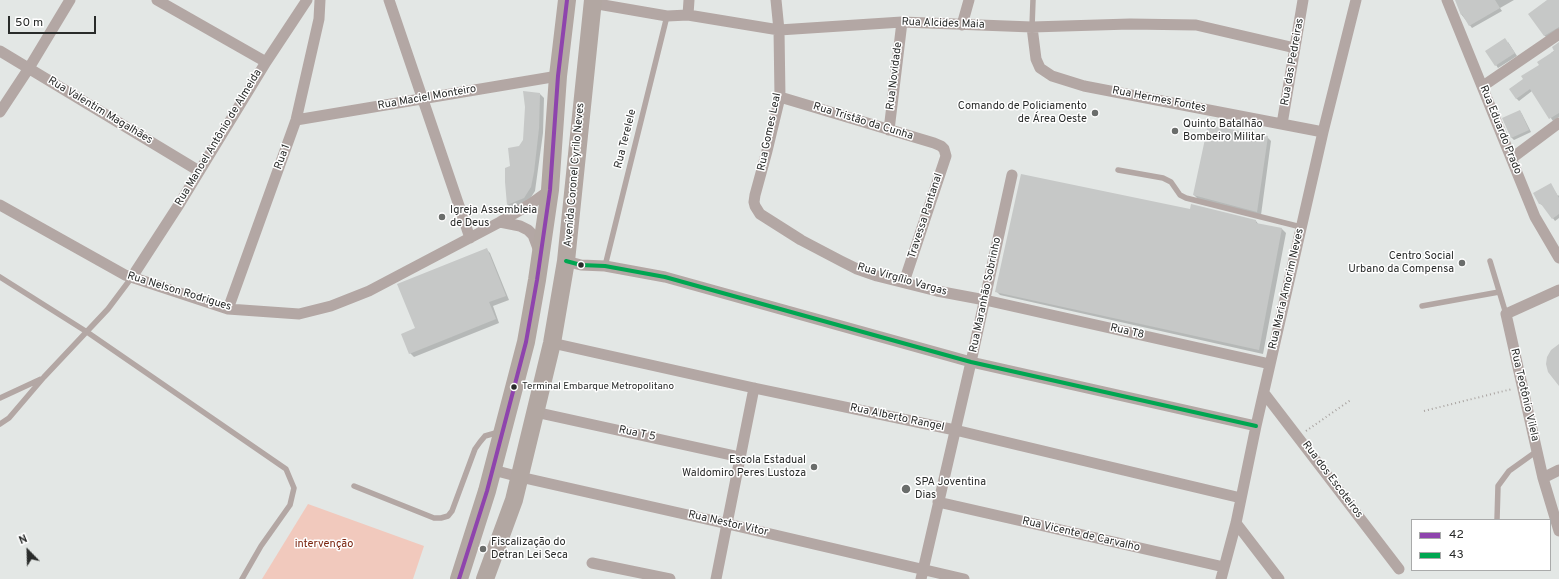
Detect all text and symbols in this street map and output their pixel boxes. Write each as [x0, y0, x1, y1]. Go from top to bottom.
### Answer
scale bar [10, 8, 98, 34]
text: 50 m [15, 15, 43, 31]
street label: Rua Alcides Maia [901, 16, 985, 32]
street label: Rua das Pedreiras [1279, 17, 1307, 107]
street label: Rua Novidade [884, 41, 906, 111]
street label: Rua Manoel Antônio de Almeida [173, 67, 265, 209]
street label: Rua Valentim Magalhães [45, 74, 155, 148]
street label: Rua Maciel Monteiro [377, 83, 477, 113]
street label: Rua Hermes Fontes [1111, 84, 1207, 116]
street label: Rua Eduardo Prado [1476, 84, 1524, 176]
street label: Rua Gomes Leal [755, 92, 785, 172]
street label: Rua Tristão da Cunha [811, 100, 915, 144]
place label: Comando de Policiamento de Área Oeste [958, 100, 1087, 126]
street label: Avenida Coronel Cyrilo Neves [562, 102, 588, 248]
street label: Rua Terelele [612, 108, 640, 170]
marker: Comando de Policiamento de Área Oeste [1090, 108, 1100, 118]
place label: Quinto Batalhão Bombeiro Militar [1183, 118, 1265, 144]
marker: Quinto Batalhão Bombeiro Militar [1170, 126, 1180, 136]
street label: Rua 1 [272, 143, 294, 171]
street label: Travessa Pantanal [906, 172, 946, 260]
place label: Igreja Assembleia de Deus [450, 204, 537, 230]
marker: Igreja Assembleia de Deus [437, 212, 447, 222]
street label: Rua Maria Amorim Neves [1267, 227, 1307, 351]
street label: Rua Maranhão Sobrinho [967, 236, 1005, 354]
place label: Centro Social Urbano da Compensa [1348, 250, 1454, 276]
marker: Centro Social Urbano da Compensa [1457, 258, 1467, 268]
unlabelled marker [576, 260, 586, 270]
street label: Rua Virgílio Vargas [856, 261, 948, 299]
street label: Rua Nelson Rodrigues [125, 270, 233, 314]
street label: Rua T8 [1109, 322, 1145, 342]
street label: Rua Teotônio Vilela [1507, 347, 1541, 443]
place label: Terminal Embarque Metropolitano [522, 381, 674, 393]
marker: Terminal Embarque Metropolitano [509, 382, 519, 392]
street label: Rua Alberto Rangel [849, 402, 945, 434]
street label: Rua T 5 [617, 424, 657, 444]
street label: Rua dos Escoteiros [1299, 439, 1365, 521]
place label: Escola Estadual Waldomiro Peres Lustoza [682, 454, 806, 480]
marker: Escola Estadual Waldomiro Peres Lustoza [809, 462, 819, 472]
place label: SPA Joventina Dias [915, 476, 986, 502]
marker: SPA Joventina Dias [900, 483, 912, 495]
street label: Rua Nestor Vitor [687, 508, 769, 540]
street label: Rua Vicente de Carvalho [1021, 515, 1141, 555]
legend [1411, 519, 1551, 571]
text: 42 [1449, 527, 1464, 543]
north arrow [8, 531, 48, 571]
text: N [17, 532, 30, 548]
place label: Fiscalização do Detran Lei Seca [491, 536, 568, 562]
park label: intervenção [295, 538, 353, 552]
marker: Fiscalização do Detran Lei Seca [478, 544, 488, 554]
text: 43 [1449, 547, 1464, 563]

